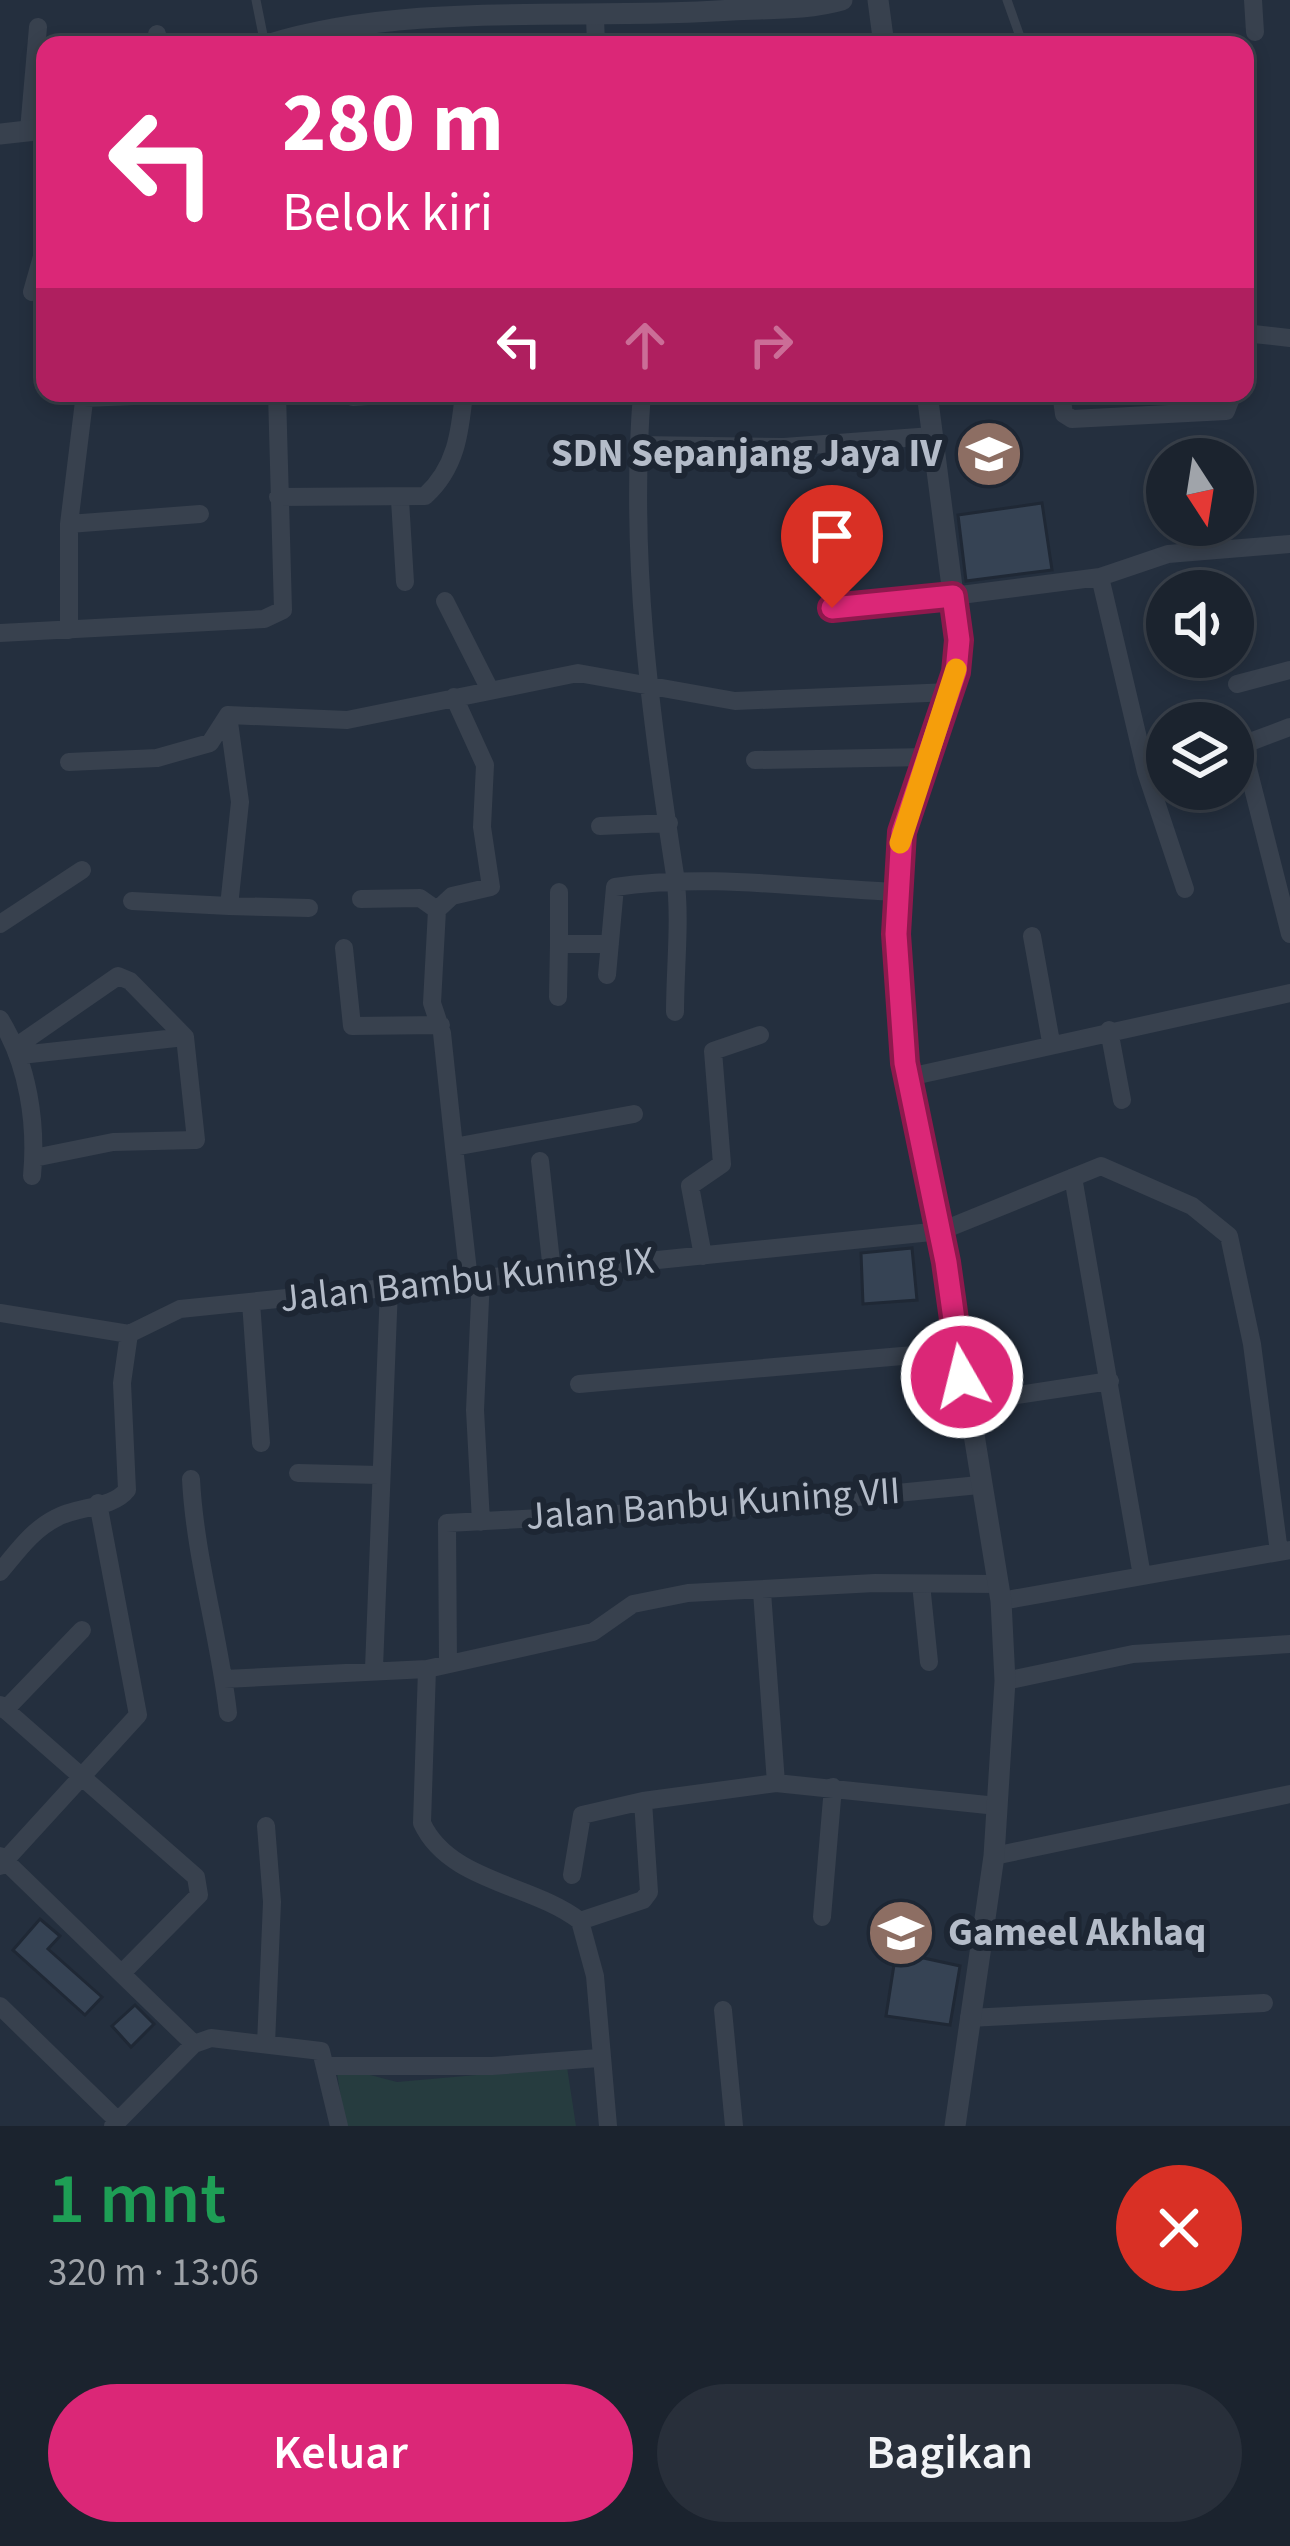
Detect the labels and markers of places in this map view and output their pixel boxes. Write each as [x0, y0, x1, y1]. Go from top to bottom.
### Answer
school or university icon: SDN Sepanjang Jaya IV [954, 419, 1024, 489]
place label: SDN Sepanjang Jaya IV [551, 426, 942, 482]
pin [781, 485, 883, 608]
school or university icon: Gameel Akhlaq [866, 1898, 936, 1968]
place label: Gameel Akhlaq [948, 1905, 1206, 1961]

